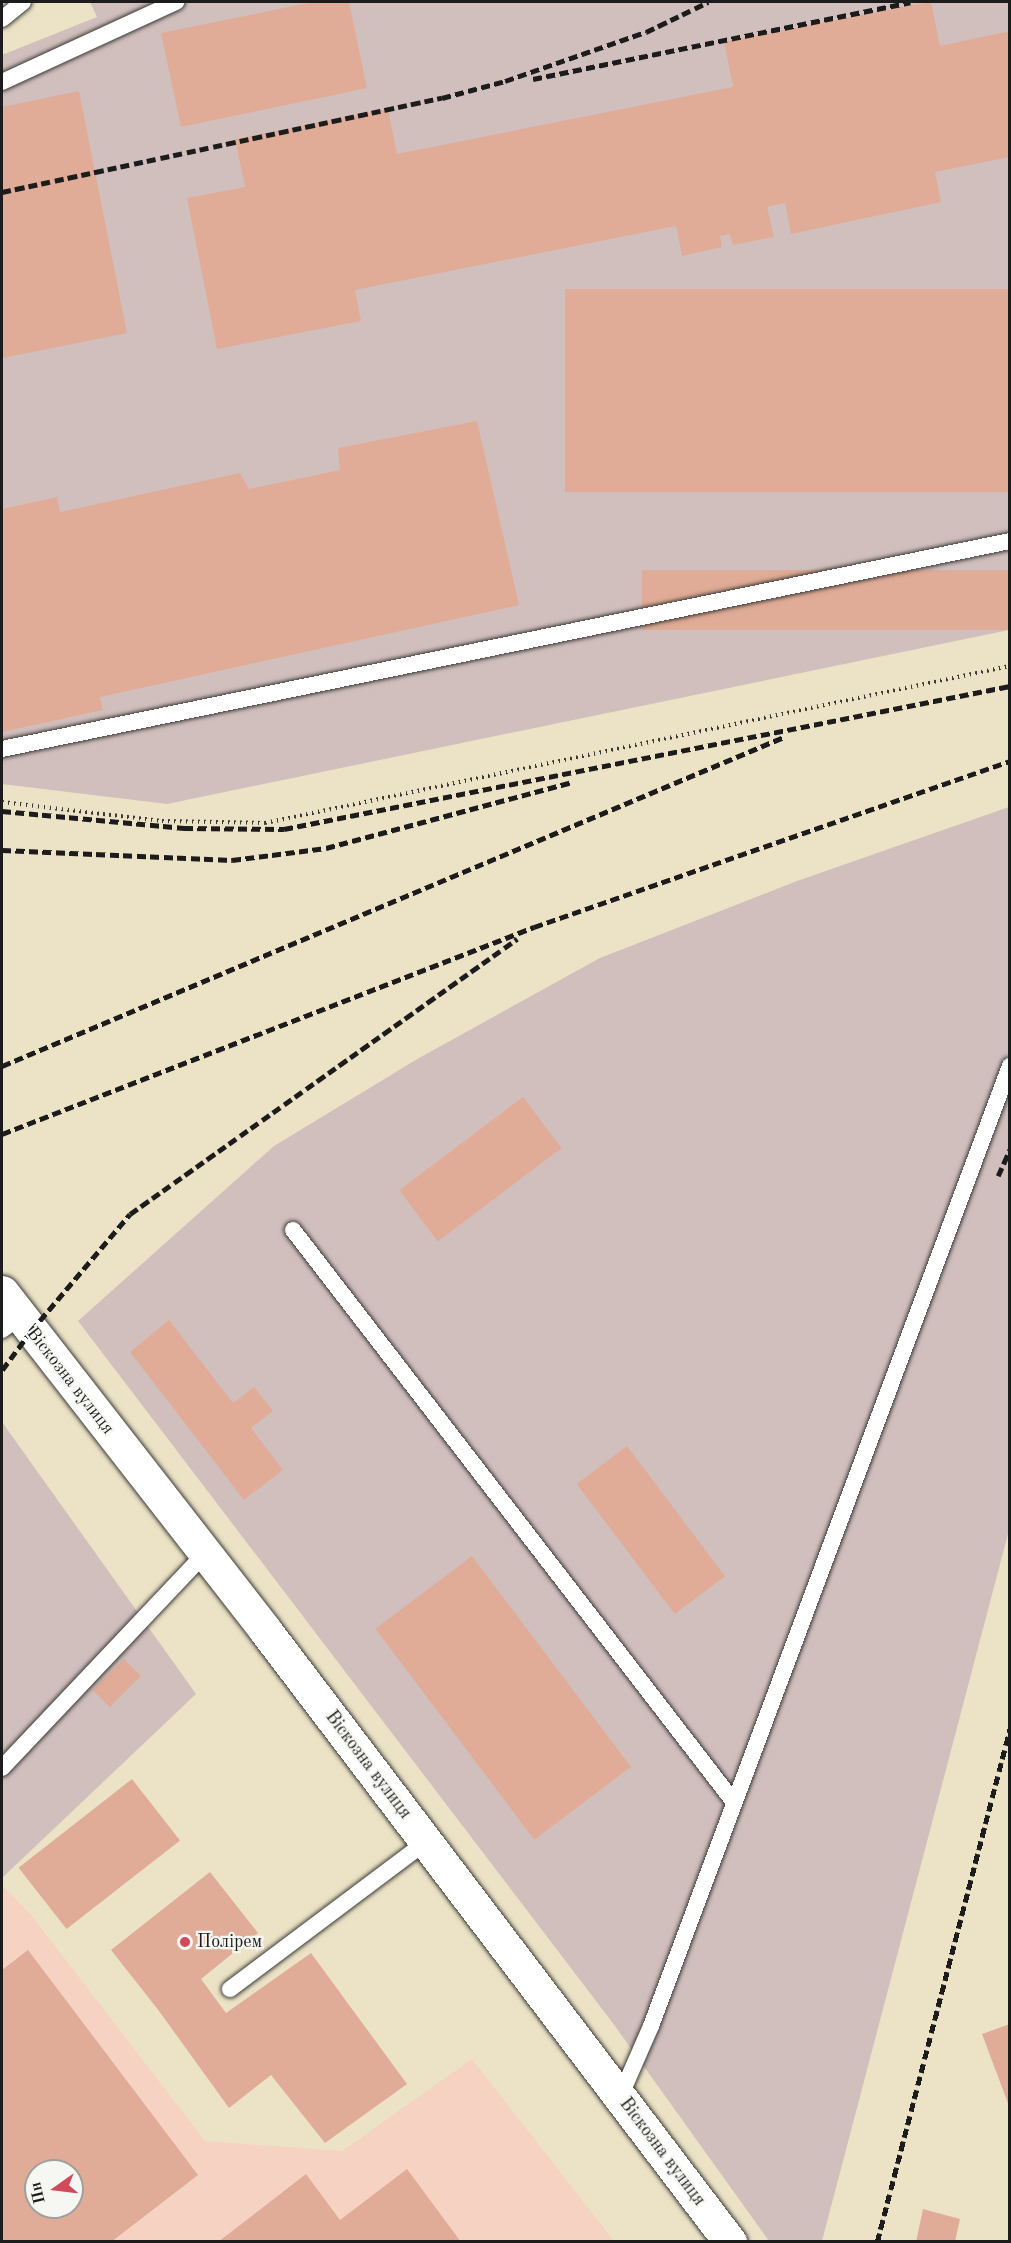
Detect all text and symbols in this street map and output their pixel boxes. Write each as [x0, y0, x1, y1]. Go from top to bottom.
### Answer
street label: Віскозна вулиця [22, 1323, 118, 1439]
street label: Віскозна вулиця [320, 1707, 416, 1823]
place label: Полірем [197, 1931, 262, 1953]
marker: Полірем [178, 1935, 192, 1949]
street label: Віскозна вулиця [614, 2094, 710, 2210]
north arrow [24, 2159, 84, 2219]
text: Пн [28, 2180, 49, 2206]

